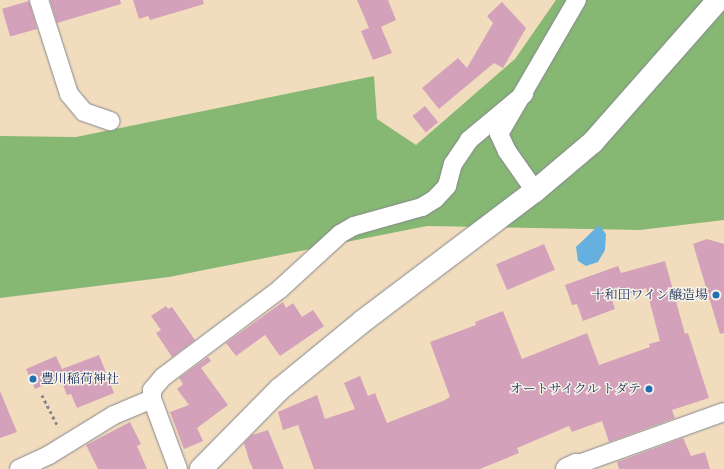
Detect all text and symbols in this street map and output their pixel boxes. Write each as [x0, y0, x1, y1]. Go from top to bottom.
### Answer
place label: 十和田ワイン醸造場 [591, 287, 708, 303]
marker: 十和田ワイン醸造場 [711, 290, 721, 300]
place label: 豊川稲荷神社 [41, 371, 119, 387]
marker: 豊川稲荷神社 [28, 374, 38, 384]
place label: オートサイクル トダテ [508, 381, 641, 397]
marker: オートサイクル トダテ [644, 384, 654, 394]

